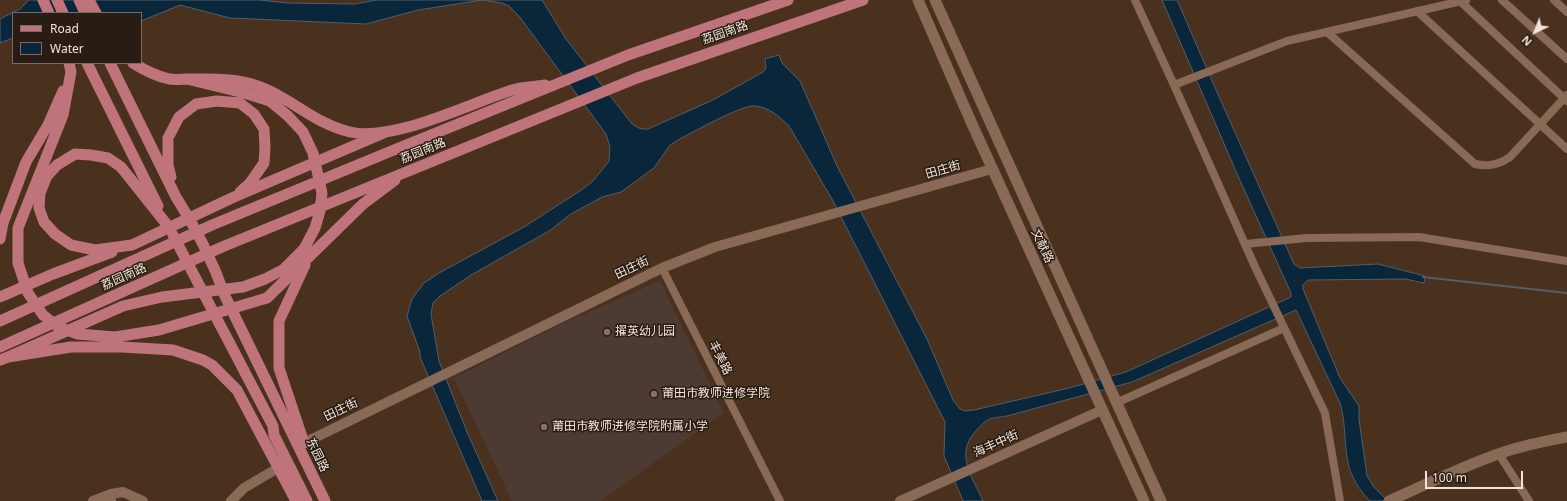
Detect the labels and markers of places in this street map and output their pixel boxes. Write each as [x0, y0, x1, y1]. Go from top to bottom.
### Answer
place label: 擢英幼儿园 [615, 325, 675, 339]
marker: 擢英幼儿园 [602, 327, 612, 337]
place label: 莆田市教师进修学院 [662, 387, 770, 401]
marker: 莆田市教师进修学院 [649, 389, 659, 399]
place label: 莆田市教师进修学院附属小学 [552, 420, 708, 434]
marker: 莆田市教师进修学院附属小学 [539, 422, 549, 432]

